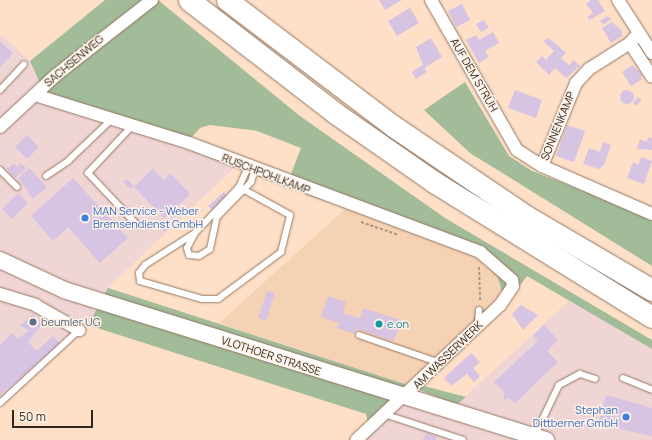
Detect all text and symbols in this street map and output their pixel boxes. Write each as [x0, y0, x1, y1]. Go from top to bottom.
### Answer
street label: SACHSENWEG [42, 32, 106, 90]
street label: AUF DEM STRÜH [448, 36, 500, 114]
street label: SONNENKAMP [538, 90, 578, 162]
street label: RUSCHPOHLKAMP [220, 151, 312, 197]
place label: MAN Service - Weber Bremsendienst GmbH [93, 205, 203, 231]
marker: MAN Service - Weber Bremsendienst GmbH [80, 213, 90, 223]
place label: beumler UG [41, 315, 100, 329]
marker: beumler UG [28, 317, 38, 327]
place label: e.on [387, 317, 409, 331]
street label: AM WASSERWERK [410, 318, 486, 392]
marker: e.on [374, 319, 384, 329]
street label: VLOTHOER STRASSE [219, 334, 323, 378]
scale bar [14, 402, 95, 428]
place label: Stephan Dittberner GmbH [533, 404, 618, 430]
text: 50 m [19, 408, 46, 425]
marker: Stephan Dittberner GmbH [621, 412, 631, 422]

